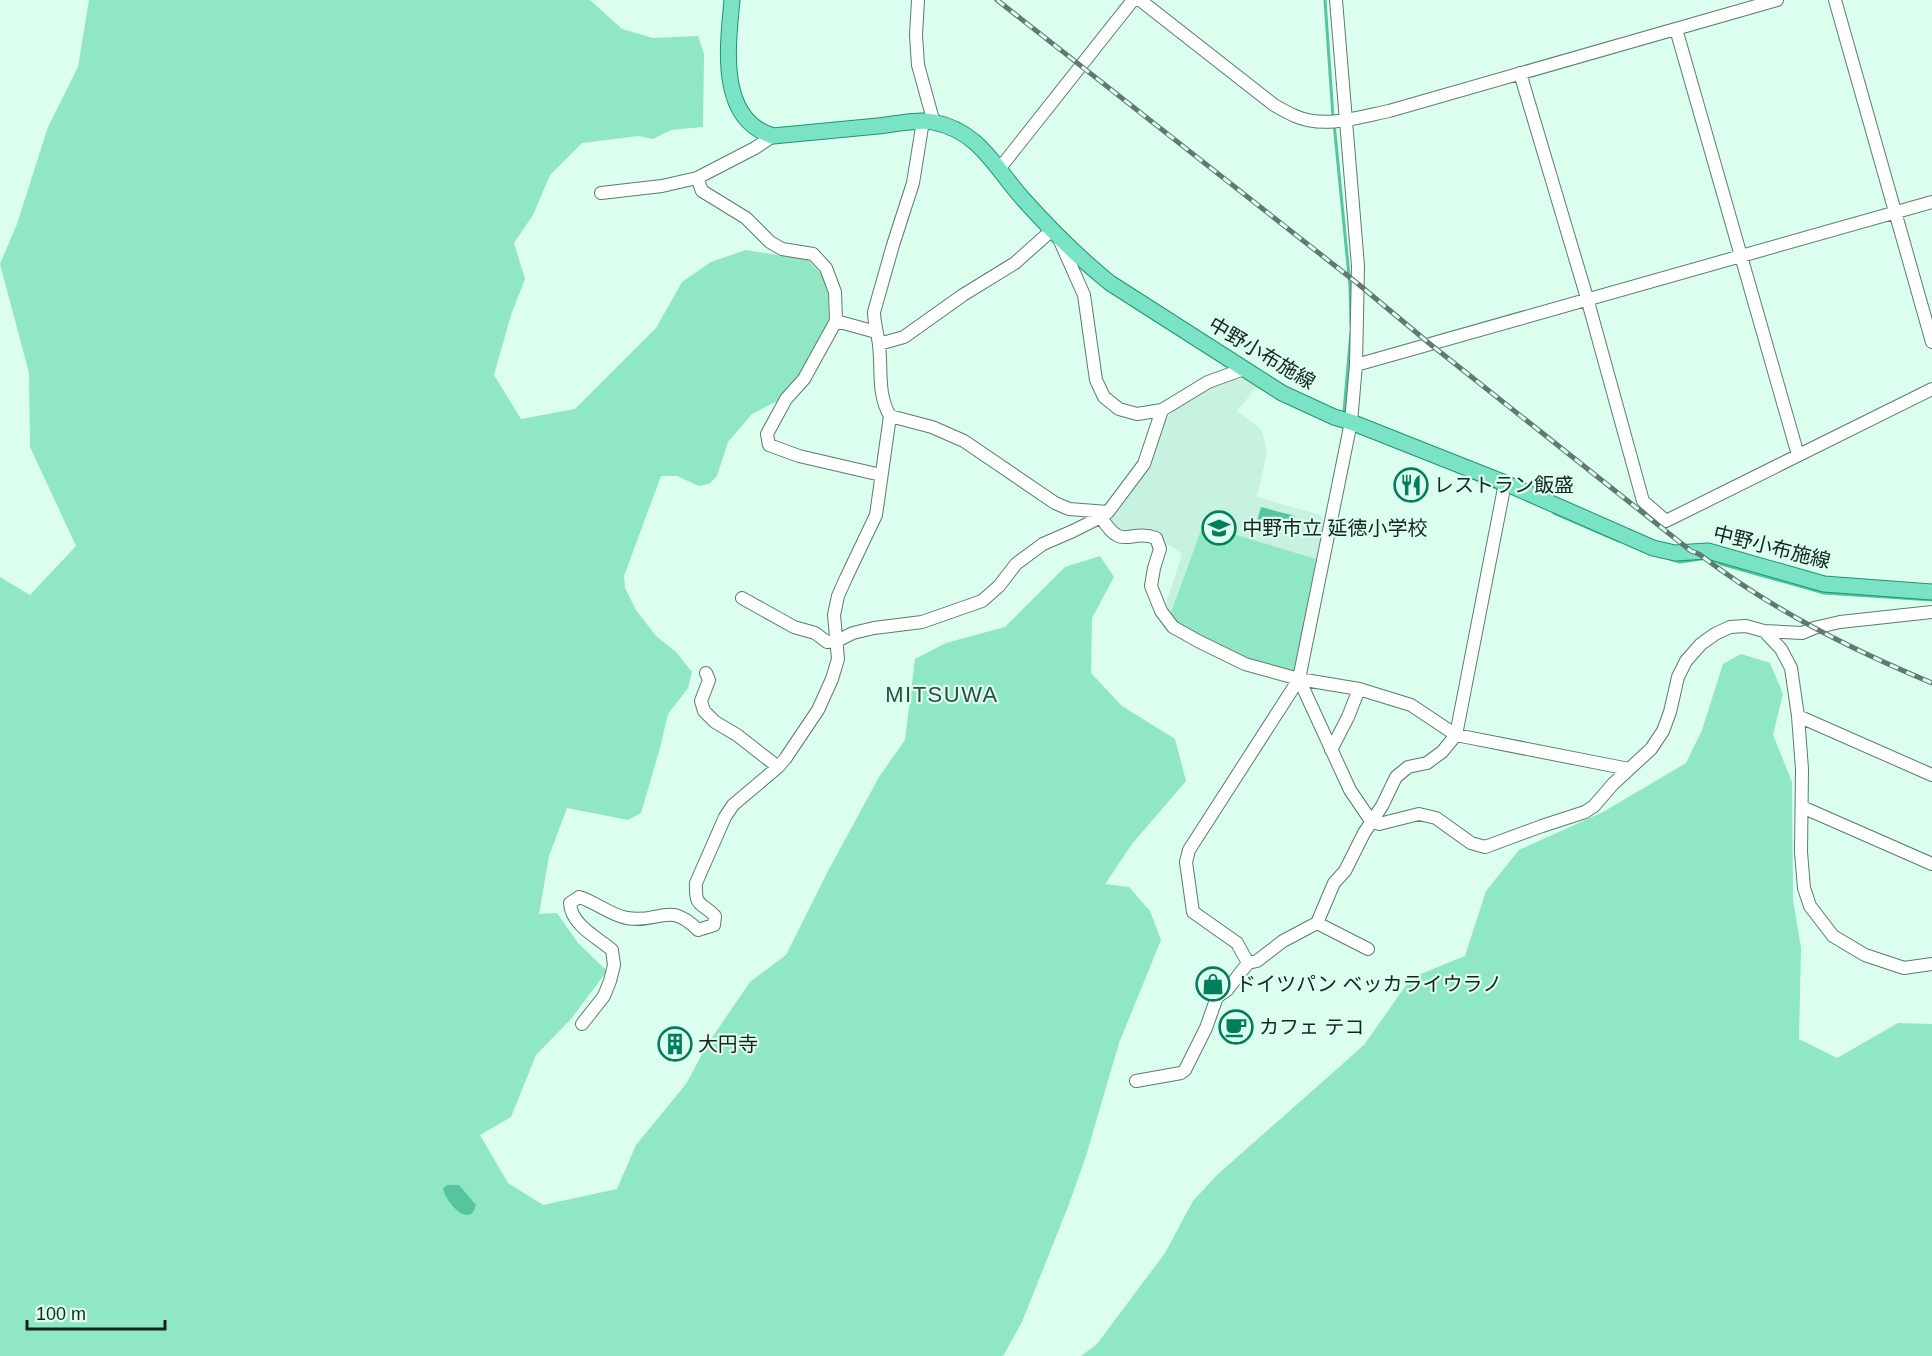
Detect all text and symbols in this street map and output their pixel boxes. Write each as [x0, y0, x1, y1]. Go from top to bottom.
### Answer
street label: 中野小布施線 [1205, 313, 1319, 393]
restaurant icon: レストラン飯盛 [1393, 467, 1429, 503]
place label: レストラン飯盛 [1434, 474, 1574, 496]
school or university icon: 中野市立 延徳小学校 [1201, 510, 1237, 546]
place label: 中野市立 延徳小学校 [1242, 517, 1428, 539]
street label: 中野小布施線 [1711, 522, 1833, 572]
district label: MITSUWA [885, 682, 999, 707]
shop icon: ドイツパン ベッカライウラノ [1195, 966, 1231, 1002]
place label: ドイツパン ベッカライウラノ [1236, 973, 1502, 995]
cafe icon: カフェ テコ [1218, 1009, 1254, 1045]
place label: カフェ テコ [1259, 1016, 1365, 1038]
building icon: 大円寺 [657, 1026, 693, 1062]
place label: 大円寺 [698, 1033, 758, 1055]
scale bar [27, 1293, 165, 1331]
text: 100 m [36, 1304, 86, 1324]

